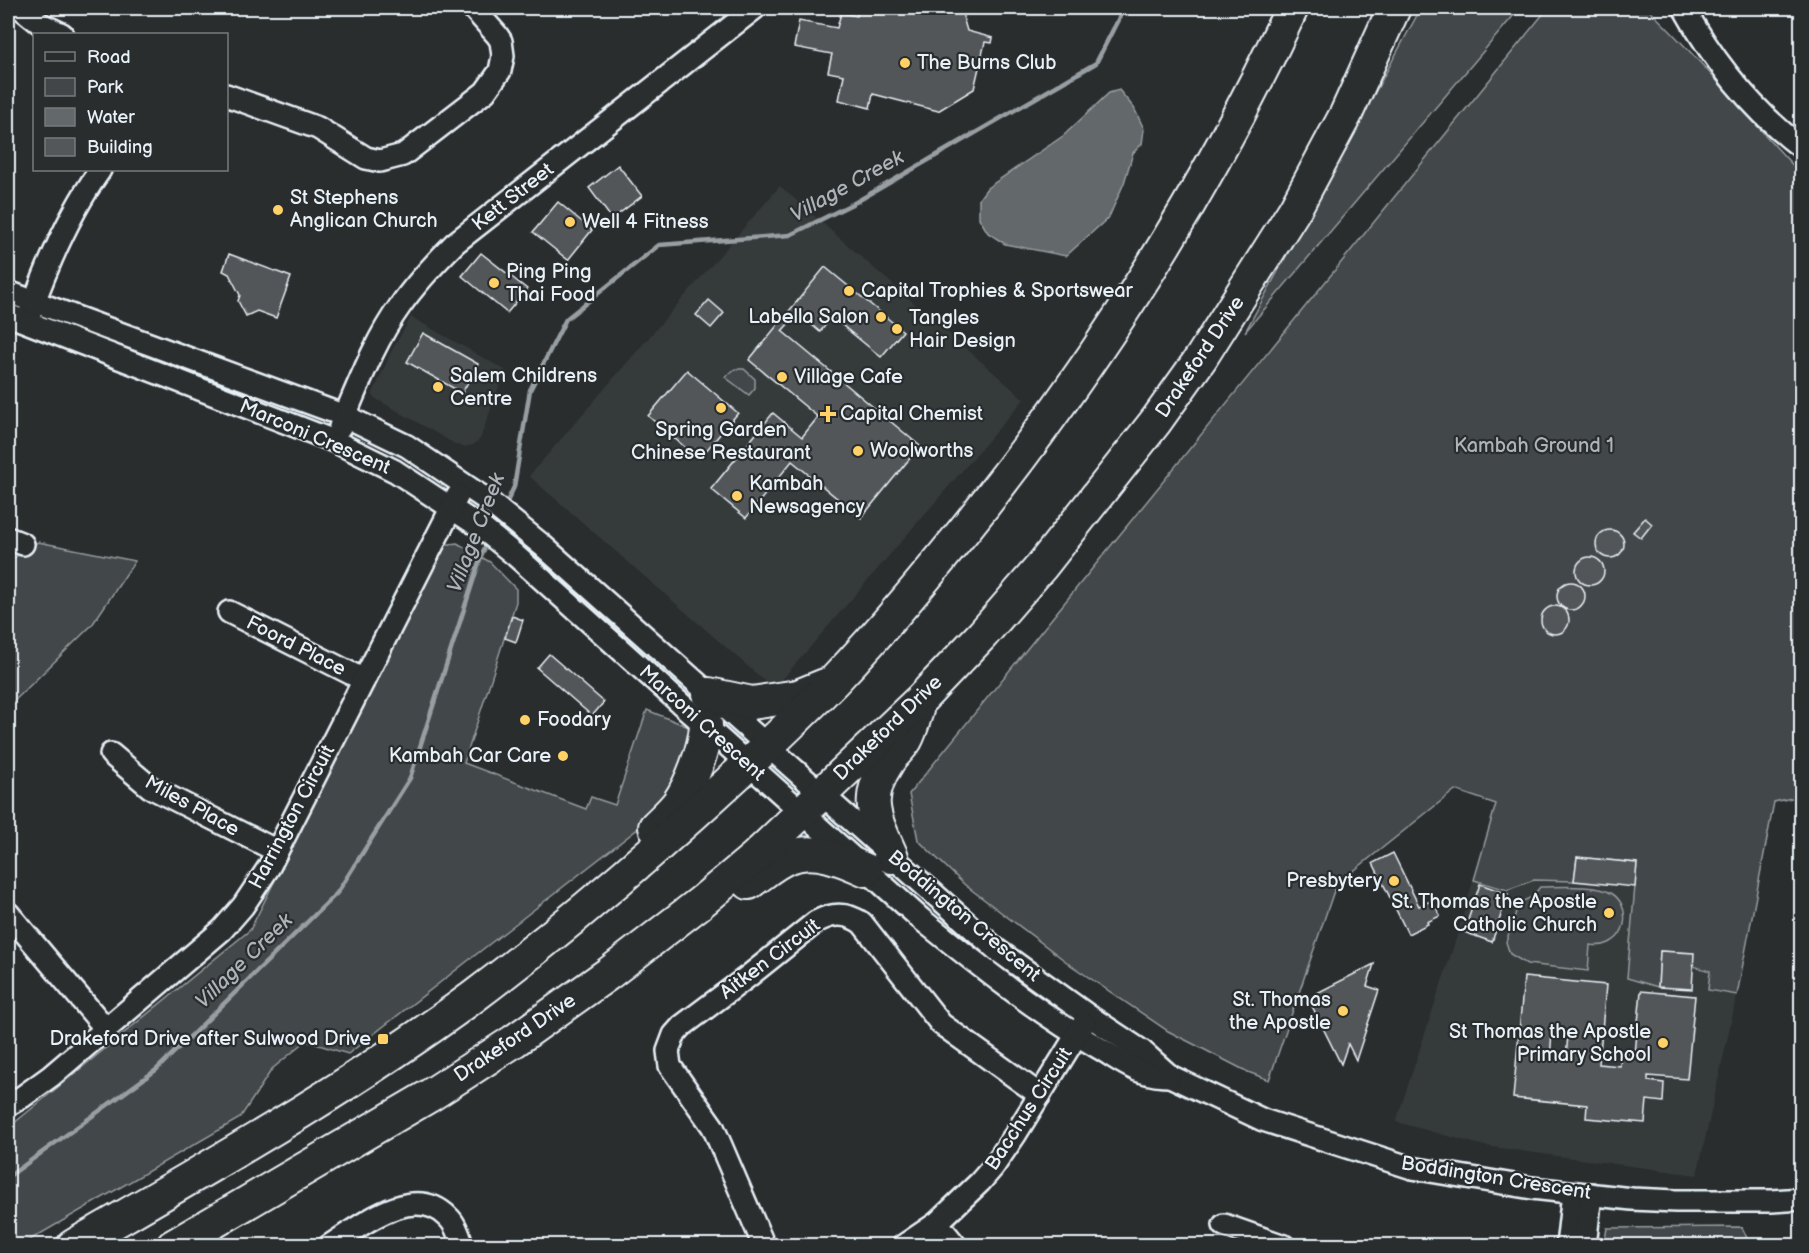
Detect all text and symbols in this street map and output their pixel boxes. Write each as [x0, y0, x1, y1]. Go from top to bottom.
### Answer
legend [33, 33, 228, 171]
text: Road [87, 47, 131, 68]
place label: The Burns Club [917, 51, 1057, 75]
marker: The Burns Club [898, 56, 912, 70]
text: Park [87, 77, 123, 98]
text: Water [87, 107, 135, 128]
text: Building [87, 137, 153, 158]
water label: Village Creek [786, 144, 909, 227]
street label: Kett Street [467, 158, 559, 236]
place label: St Stephens Anglican Church [290, 186, 438, 233]
marker: St Stephens Anglican Church [271, 203, 285, 217]
place label: Well 4 Fitness [582, 210, 709, 234]
marker: Well 4 Fitness [563, 215, 577, 229]
place label: Ping Ping Thai Food [506, 260, 595, 307]
marker: Ping Ping Thai Food [487, 276, 501, 290]
place label: Capital Trophies & Sportswear [861, 279, 1134, 303]
marker: Capital Trophies & Sportswear [842, 284, 856, 298]
street label: Drakeford Drive [1150, 292, 1250, 422]
place label: Labella Salon [748, 305, 869, 329]
place label: Tangles Hair Design [909, 306, 1016, 353]
marker: Labella Salon [874, 310, 888, 324]
marker: Tangles Hair Design [890, 322, 904, 336]
place label: Salem Childrens Centre [450, 364, 597, 411]
place label: Village Cafe [794, 365, 903, 389]
marker: Village Cafe [775, 370, 789, 384]
marker: Salem Childrens Centre [431, 380, 445, 394]
street label: Marconi Crescent [236, 394, 394, 480]
marker: Spring Garden Chinese Restaurant [714, 401, 728, 415]
place label: Capital Chemist [840, 402, 983, 426]
marker: Capital Chemist [821, 407, 835, 421]
place label: Spring Garden Chinese Restaurant [631, 418, 811, 465]
park label: Kambah Ground 1 [1454, 434, 1614, 458]
place label: Woolworths [870, 439, 974, 463]
marker: Woolworths [851, 444, 865, 458]
water label: Village Creek [442, 469, 510, 596]
place label: Kambah Newsagency [749, 472, 865, 519]
marker: Kambah Newsagency [730, 489, 744, 503]
street label: Foord Place [242, 611, 350, 681]
street label: Marconi Crescent [634, 660, 770, 786]
street label: Drakeford Drive [829, 670, 947, 786]
place label: Foodary [537, 708, 611, 732]
marker: Foodary [518, 713, 532, 727]
street label: Harrington Circuit [244, 741, 340, 893]
place label: Kambah Car Care [389, 744, 551, 768]
marker: Kambah Car Care [556, 749, 570, 763]
street label: Miles Place [141, 770, 243, 842]
street label: Boddington Crescent [883, 845, 1045, 987]
place label: Presbytery [1286, 869, 1382, 893]
marker: Presbytery [1387, 874, 1401, 888]
place label: St. Thomas the Apostle Catholic Church [1391, 890, 1597, 937]
marker: St. Thomas the Apostle Catholic Church [1602, 906, 1616, 920]
water label: Village Creek [190, 908, 298, 1014]
street label: Aitken Circuit [715, 913, 825, 1005]
street label: Drakeford Drive [450, 988, 580, 1088]
place label: St. Thomas the Apostle [1229, 988, 1331, 1035]
marker: St. Thomas the Apostle [1336, 1004, 1350, 1018]
place label: St Thomas the Apostle Primary School [1449, 1020, 1651, 1067]
place label: Drakeford Drive after Sulwood Drive [49, 1027, 371, 1051]
marker: Drakeford Drive after Sulwood Drive [376, 1032, 390, 1046]
marker: St Thomas the Apostle Primary School [1656, 1036, 1670, 1050]
street label: Bacchus Circuit [980, 1043, 1078, 1175]
street label: Boddington Crescent [1399, 1151, 1593, 1205]

